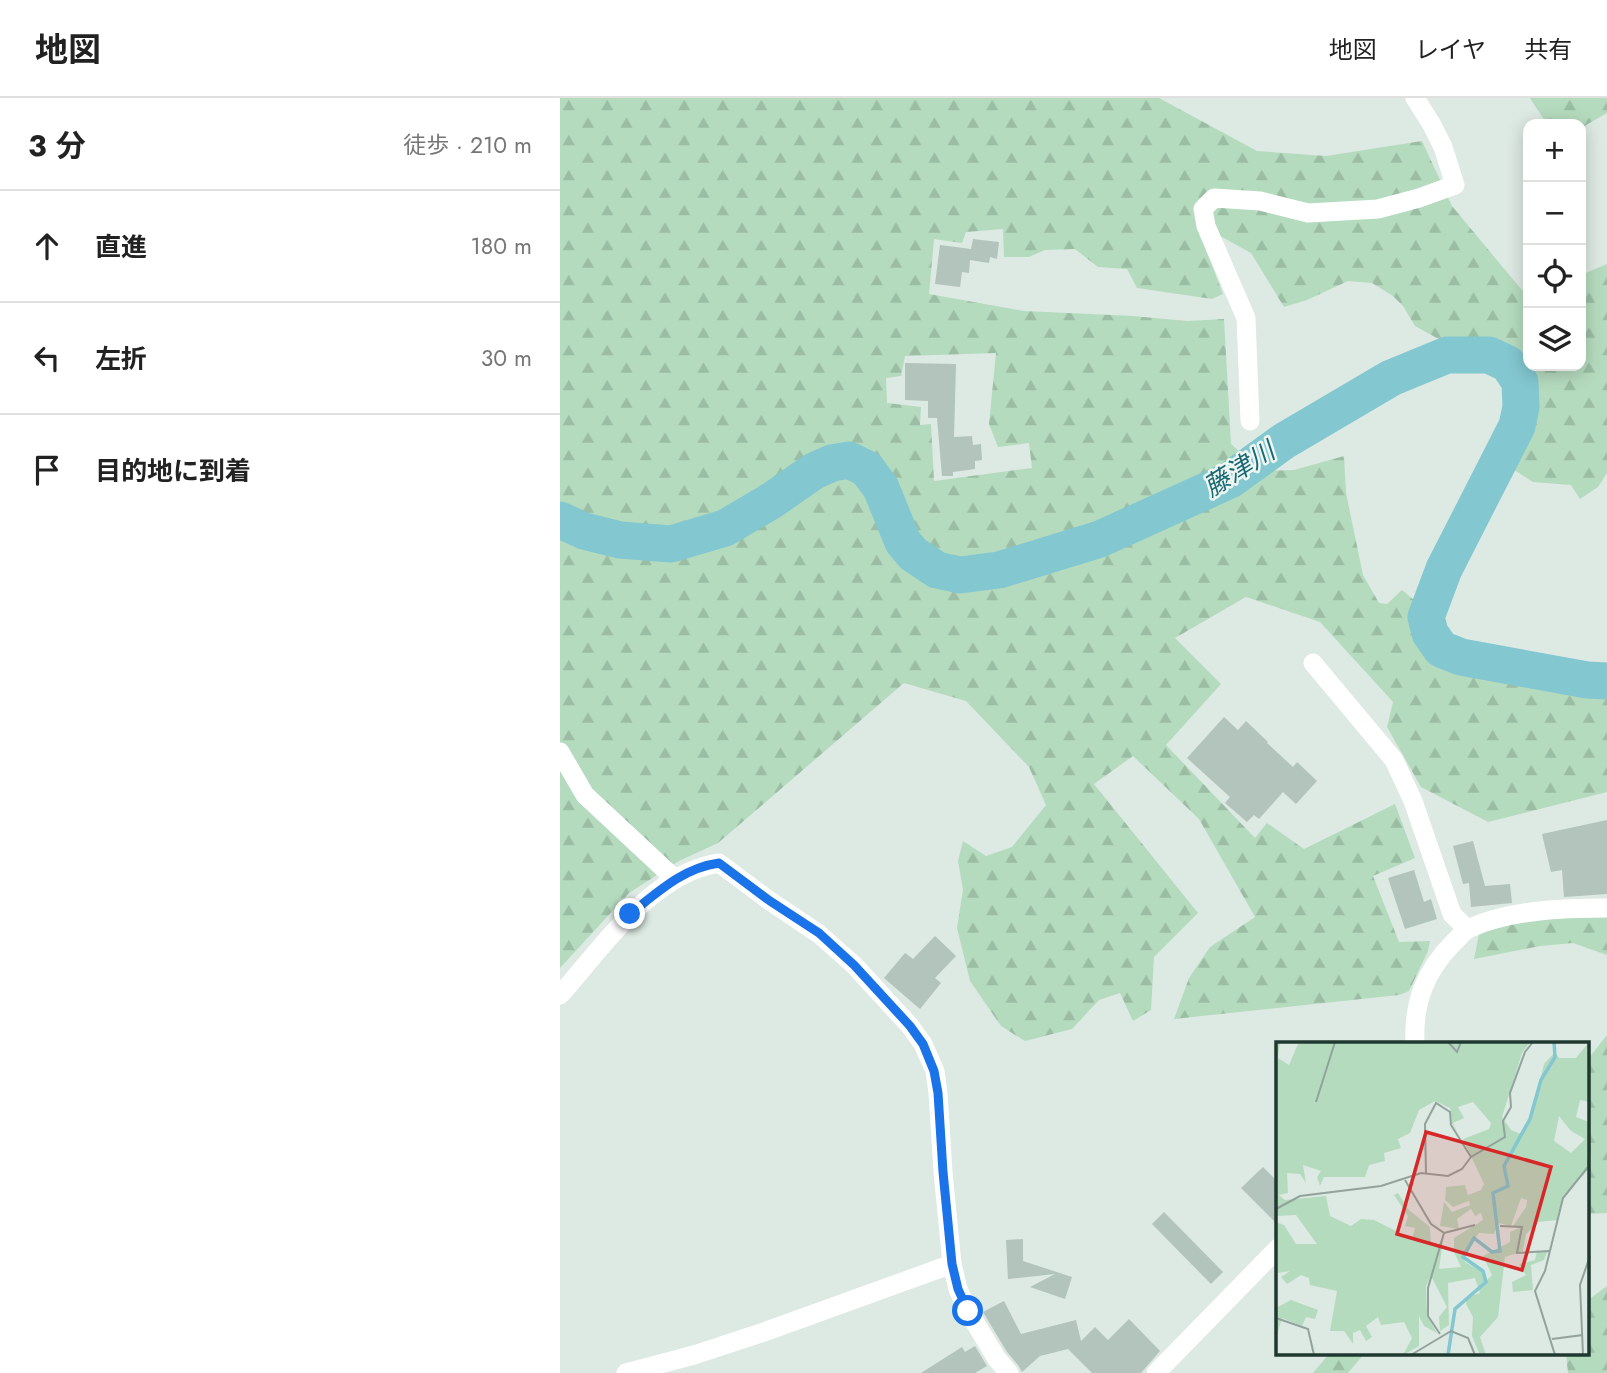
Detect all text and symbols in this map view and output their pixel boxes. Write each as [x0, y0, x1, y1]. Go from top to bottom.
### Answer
text: 地図 [35, 26, 101, 73]
text: 地図 [1329, 32, 1377, 67]
text: レイヤ [1415, 32, 1486, 67]
text: 共有 [1524, 32, 1572, 67]
map controls [1523, 119, 1586, 371]
button: + [1523, 119, 1586, 182]
text: 3 分 [28, 124, 86, 167]
text: 徒歩 · 210 m [403, 128, 532, 162]
button: − [1523, 182, 1586, 245]
icon: ahead [28, 227, 66, 265]
text: 直進 [95, 228, 147, 266]
text: 180 m [470, 229, 532, 263]
button: locate [1523, 245, 1586, 308]
button: layers [1523, 308, 1586, 371]
icon: left [28, 339, 66, 377]
text: 左折 [95, 340, 147, 378]
text: 30 m [481, 341, 532, 375]
water label: 藤津川 [1196, 431, 1285, 506]
icon: arrive [28, 451, 66, 489]
text: 目的地に到着 [95, 452, 251, 490]
route end [614, 898, 645, 929]
inset map [1276, 1042, 1590, 1356]
route start [952, 1295, 983, 1326]

